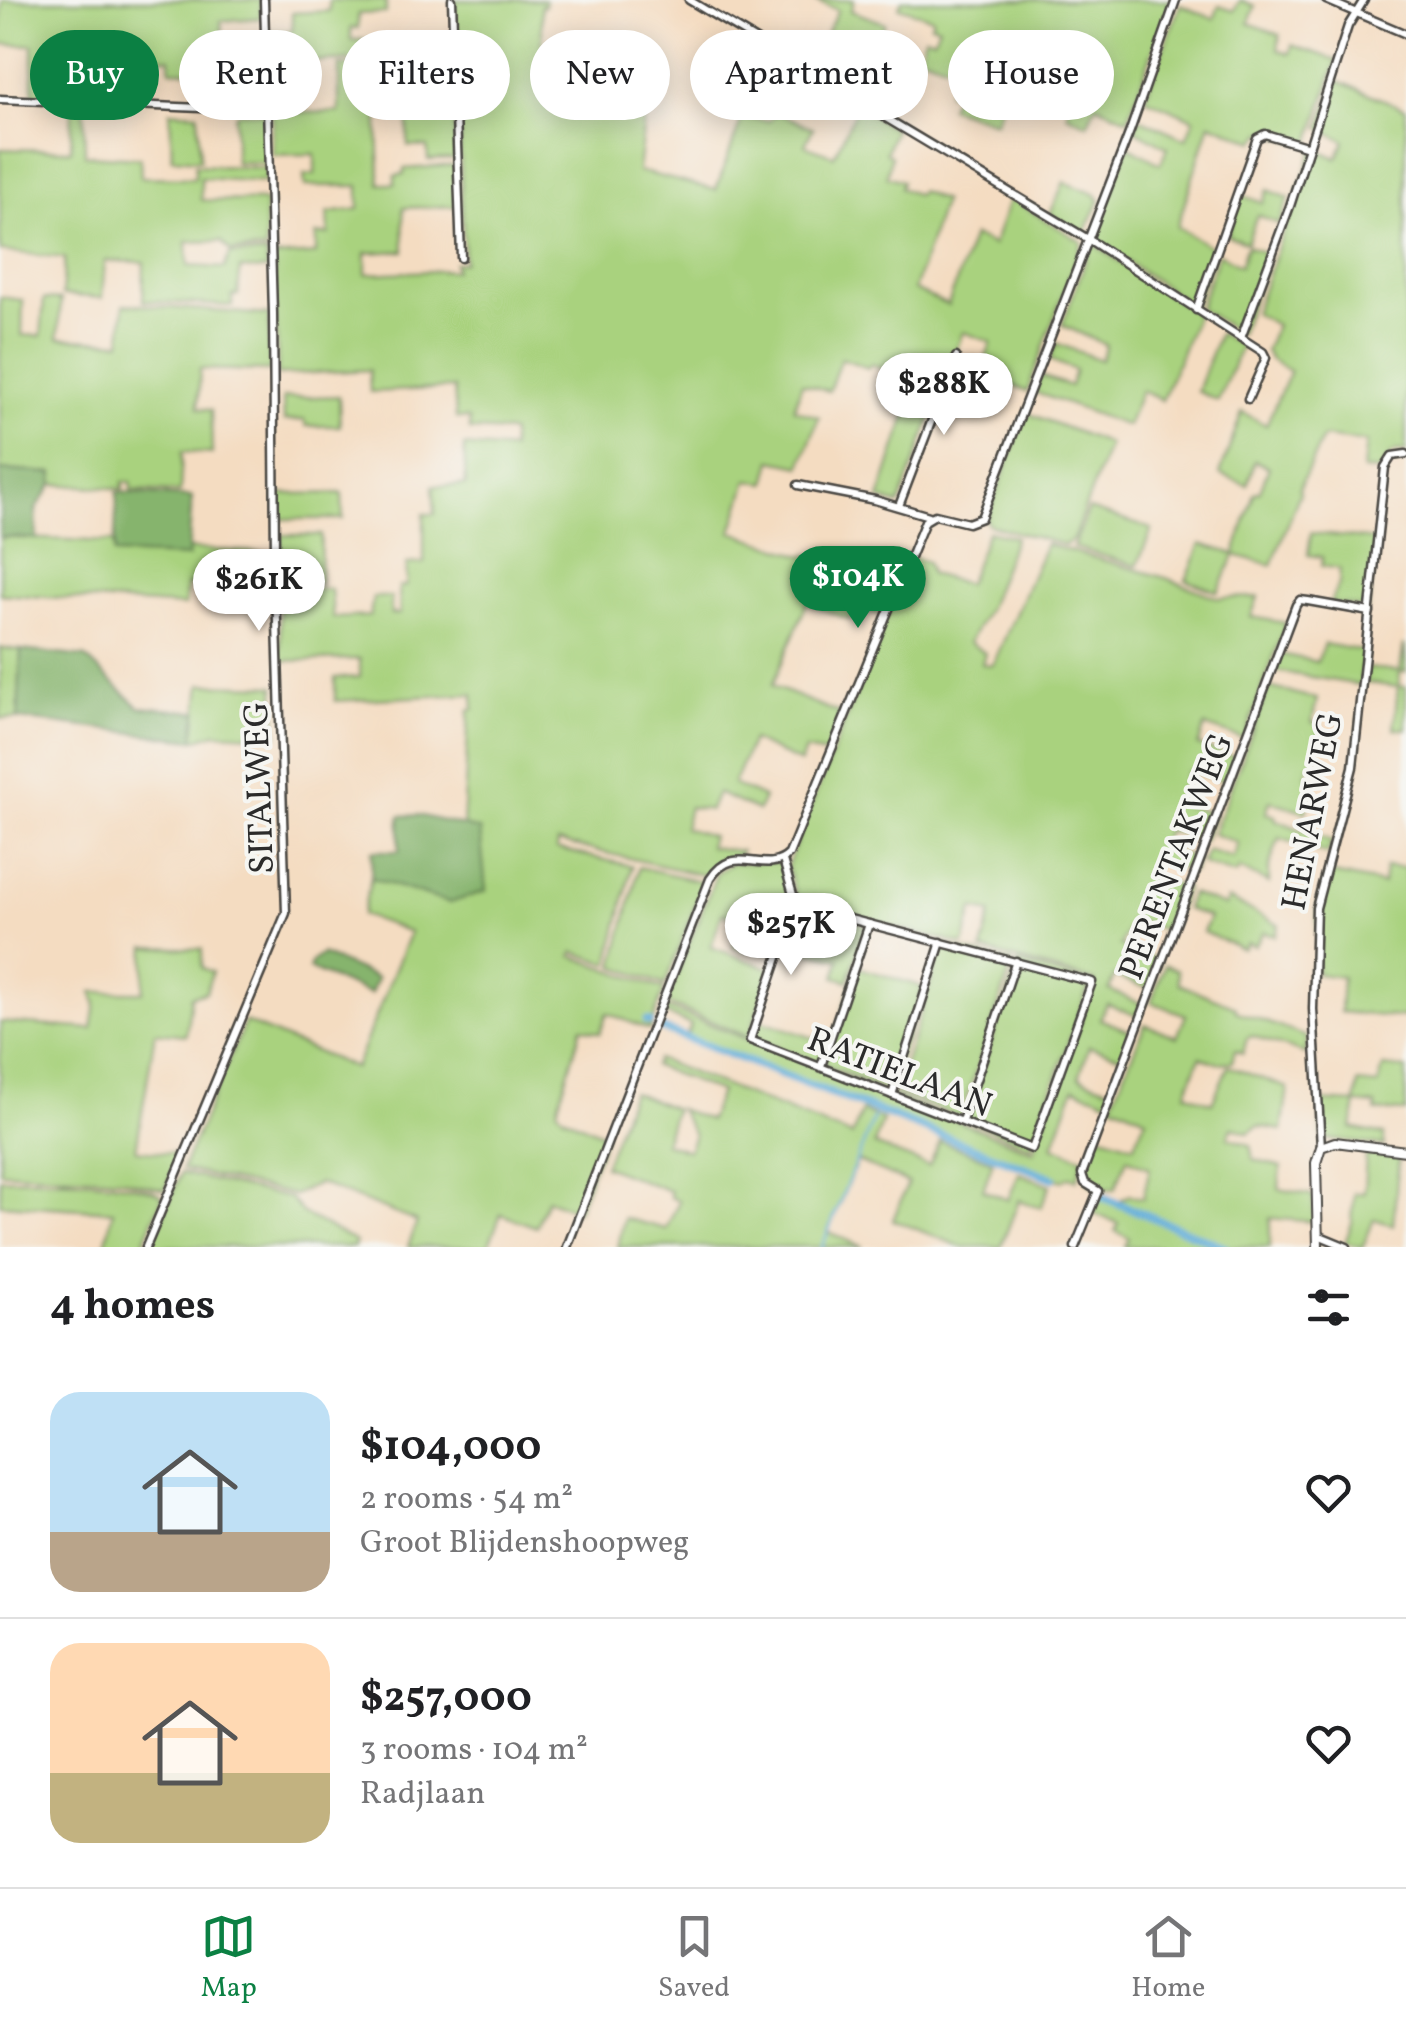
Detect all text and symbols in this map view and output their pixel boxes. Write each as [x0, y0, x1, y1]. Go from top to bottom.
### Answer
chip: Buy [30, 30, 159, 120]
chip: Rent [179, 30, 322, 120]
chip: Filters [342, 30, 510, 120]
chip: New [530, 30, 670, 120]
chip: Apartment [690, 30, 928, 120]
chip: House [948, 30, 1114, 120]
pin: $288K [874, 353, 1014, 438]
text: $288K [898, 363, 990, 407]
pin: $104K [788, 546, 928, 631]
pin: $261K [189, 549, 329, 634]
text: $104K [812, 556, 904, 600]
text: $261K [215, 559, 303, 603]
street label: SITALWEG [234, 701, 288, 875]
street label: HENARWEG [1271, 709, 1357, 915]
street label: PERENTAKWEG [1109, 727, 1247, 987]
pin: $257K [721, 893, 861, 978]
text: $257K [747, 903, 835, 947]
street label: RATIELAAN [800, 1017, 998, 1131]
text: 4 homes [50, 1278, 215, 1337]
icon: filters [1301, 1280, 1356, 1335]
text: $104,000 [360, 1419, 541, 1478]
icon: home [130, 1432, 250, 1552]
icon: heart [1301, 1465, 1356, 1520]
text: 2 rooms · 54 m² [360, 1478, 573, 1522]
text: Groot Blijdenshoopweg [360, 1522, 689, 1566]
text: $257,000 [360, 1670, 532, 1729]
icon: home [130, 1683, 250, 1803]
icon: heart [1301, 1716, 1356, 1771]
text: 3 rooms · 104 m² [360, 1729, 588, 1773]
text: Radjlaan [360, 1773, 485, 1817]
tab: Map [201, 1909, 257, 2008]
tab: Saved [658, 1909, 730, 2008]
tab: Home [1131, 1909, 1205, 2008]

